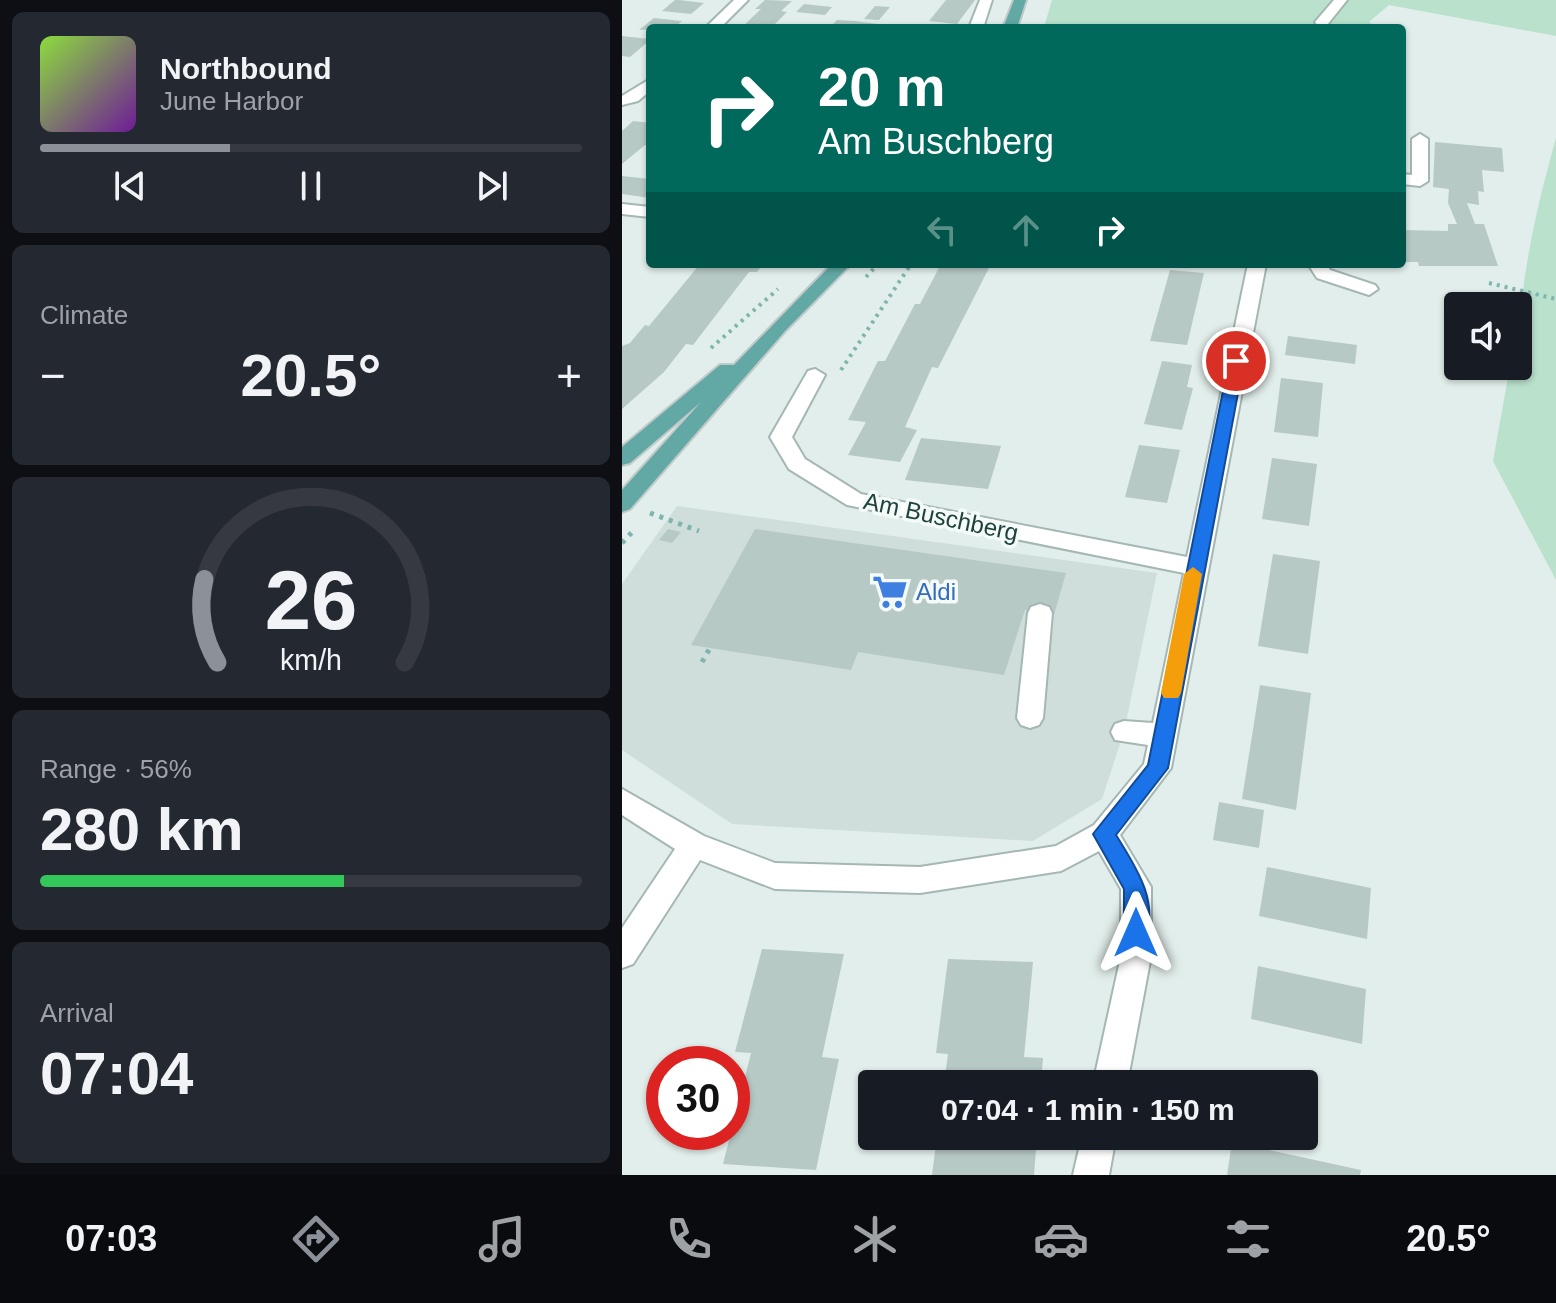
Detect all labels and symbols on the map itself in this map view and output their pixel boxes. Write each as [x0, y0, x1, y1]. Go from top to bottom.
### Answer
pin [1202, 327, 1270, 395]
street label: Am Buschberg [861, 487, 1021, 546]
supermarket icon: Aldi [871, 573, 909, 611]
place label: Aldi [916, 578, 956, 605]
position arrow [1094, 891, 1178, 975]
speed limit sign: 30 [646, 1046, 750, 1150]

